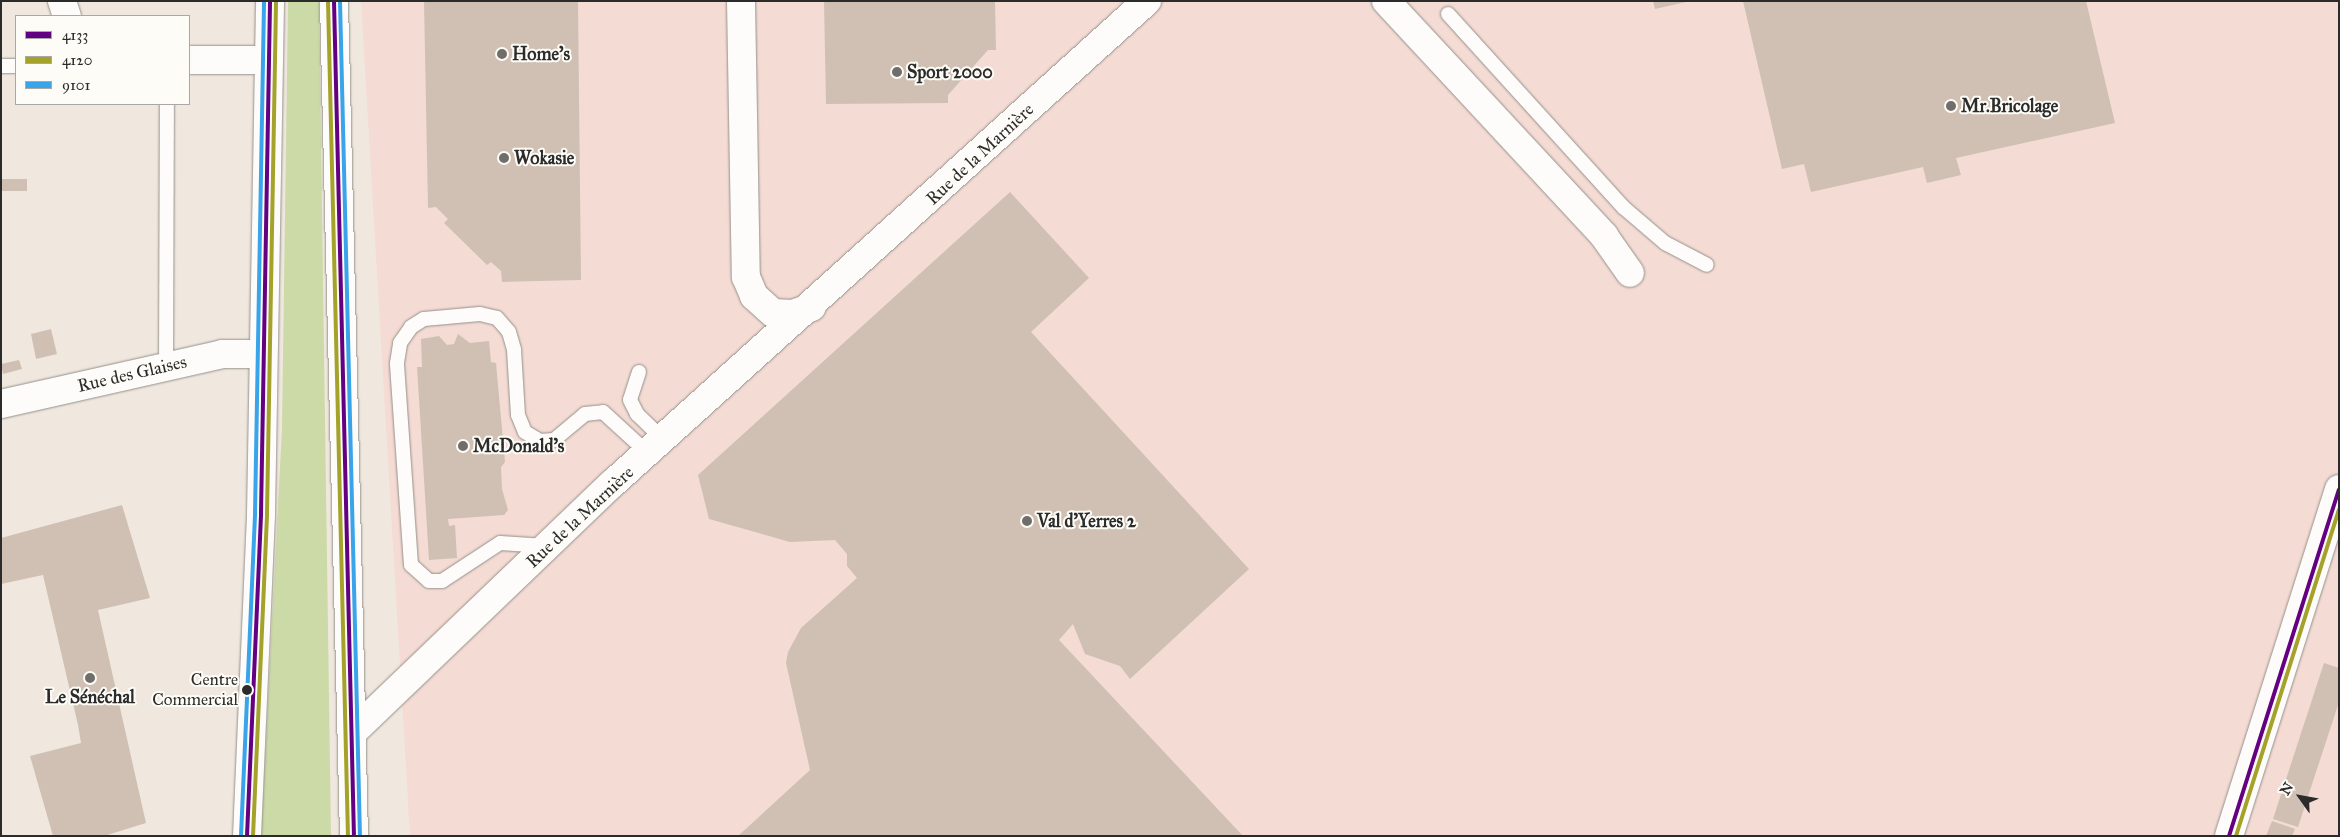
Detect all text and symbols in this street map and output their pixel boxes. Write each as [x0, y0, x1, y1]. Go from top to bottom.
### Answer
legend [15, 15, 190, 105]
text: 4133 [62, 26, 88, 44]
place label: Home's [512, 43, 570, 65]
marker: Home's [496, 48, 508, 60]
text: 4120 [62, 51, 92, 69]
place label: Sport 2000 [907, 61, 993, 83]
marker: Sport 2000 [891, 66, 903, 78]
text: 9101 [62, 76, 90, 94]
place label: Mr.Bricolage [1961, 95, 2058, 117]
street label: Rue de la Marnière [922, 99, 1038, 209]
marker: Mr.Bricolage [1945, 100, 1957, 112]
place label: Wokasie [514, 147, 574, 169]
marker: Wokasie [498, 152, 510, 164]
street label: Rue des Glaises [75, 351, 189, 397]
place label: McDonald's [473, 435, 564, 457]
marker: McDonald's [457, 440, 469, 452]
street label: Rue de la Marnière [522, 462, 638, 572]
place label: Val d'Yerres 2 [1037, 510, 1136, 532]
marker: Val d'Yerres 2 [1021, 515, 1033, 527]
place label: Centre Commercial [152, 670, 238, 710]
marker: Le Sénéchal [84, 672, 96, 684]
marker: Centre Commercial [242, 685, 252, 695]
place label: Le Sénéchal [45, 686, 135, 708]
north arrow [2275, 772, 2325, 822]
text: N [2277, 779, 2297, 798]

